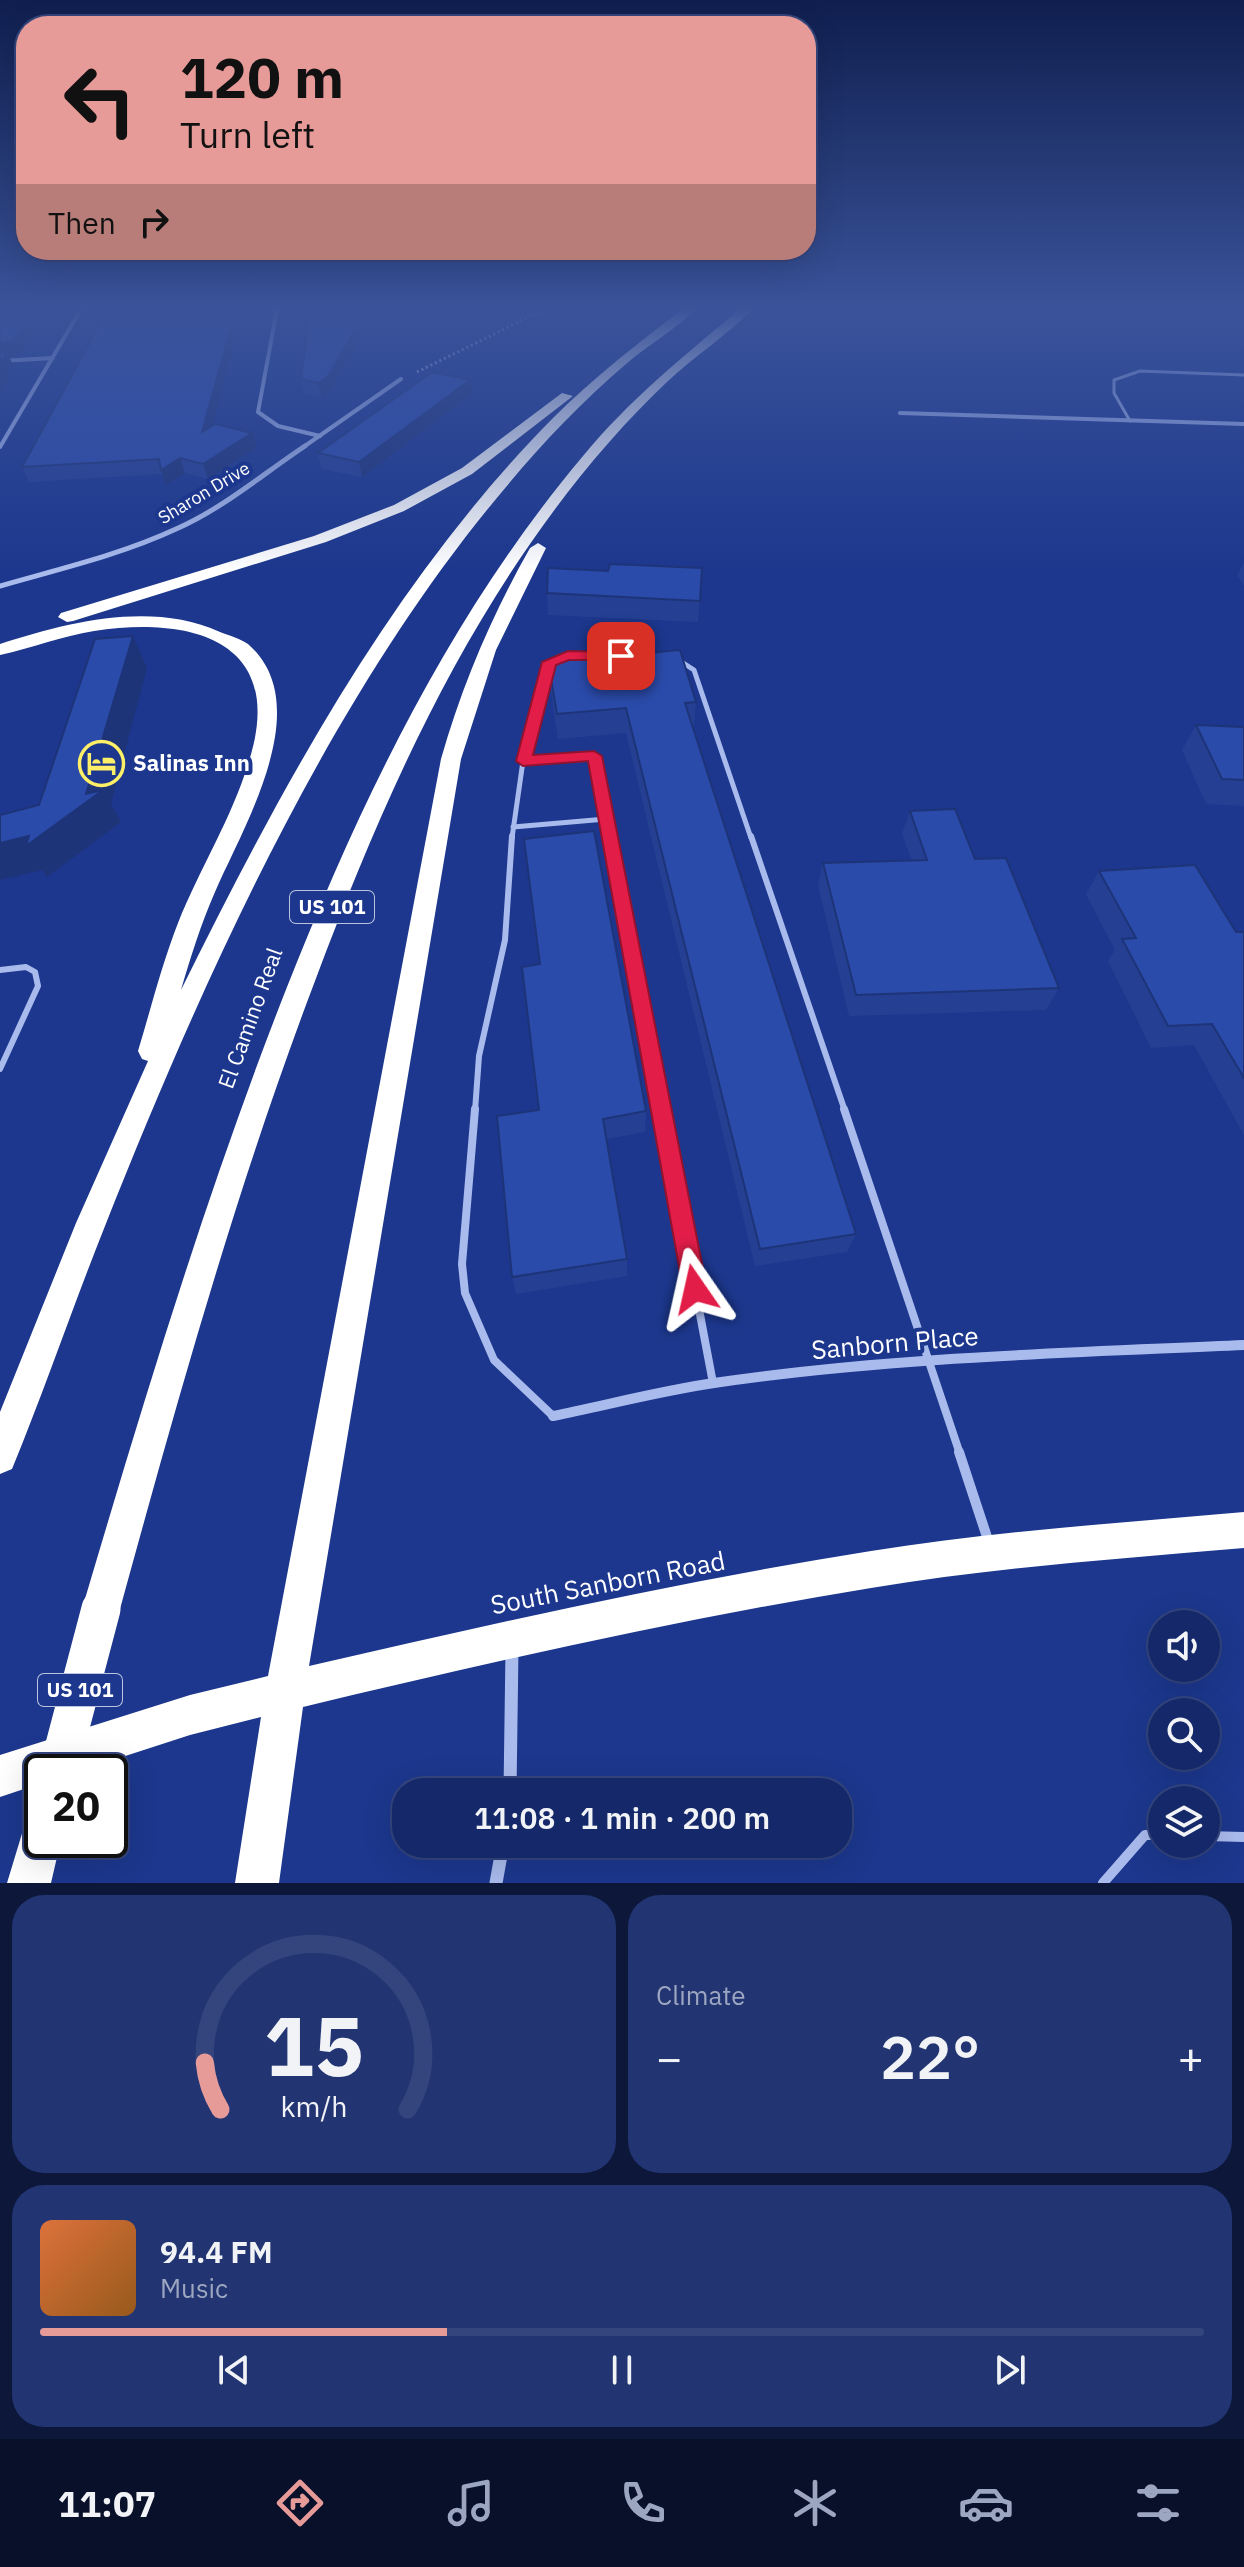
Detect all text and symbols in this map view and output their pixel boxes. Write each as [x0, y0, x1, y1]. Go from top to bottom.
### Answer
text: 120 m [180, 41, 344, 113]
icon: left [48, 48, 152, 152]
text: Turn left [180, 111, 315, 158]
icon: right [132, 200, 176, 244]
text: Then [48, 203, 116, 242]
street label: Sharon Drive [154, 456, 254, 529]
pin [587, 622, 655, 690]
icon: arrive [599, 634, 643, 678]
hotel icon: Salinas Inn [78, 739, 126, 787]
place label: Salinas Inn [133, 748, 250, 777]
road number: US 101 [290, 891, 374, 923]
street label: El Camino Real [211, 943, 288, 1092]
position arrow [653, 1247, 737, 1331]
street label: Sanborn Place [810, 1318, 980, 1366]
street label: South Sanborn Road [488, 1543, 728, 1621]
map controls [1148, 1610, 1220, 1858]
button: sound [1148, 1610, 1220, 1682]
road number: US 101 [38, 1674, 122, 1706]
button: search [1148, 1698, 1220, 1770]
speed limit sign: 20 [24, 1754, 128, 1858]
button: layers [1148, 1786, 1220, 1858]
text: 11:08 · 1 min · 200 m [474, 1798, 770, 1837]
text: Climate [656, 1978, 746, 2012]
text: 15 [264, 1991, 364, 2099]
text: 22° [880, 2017, 980, 2096]
text: − [656, 2029, 682, 2086]
text: + [1178, 2029, 1204, 2086]
text: km/h [280, 2088, 348, 2125]
text: 94.4 FM [160, 2232, 273, 2271]
text: Music [160, 2271, 228, 2305]
icon: previous [212, 2348, 256, 2392]
icon: pause [600, 2348, 644, 2392]
icon: next [988, 2348, 1032, 2392]
icon: directions [272, 2475, 328, 2531]
icon: music [443, 2475, 499, 2531]
icon: phone [615, 2475, 671, 2531]
icon: climate [787, 2475, 843, 2531]
icon: car [958, 2475, 1014, 2531]
icon: filters [1130, 2475, 1186, 2531]
text: 11:07 [58, 2480, 156, 2527]

